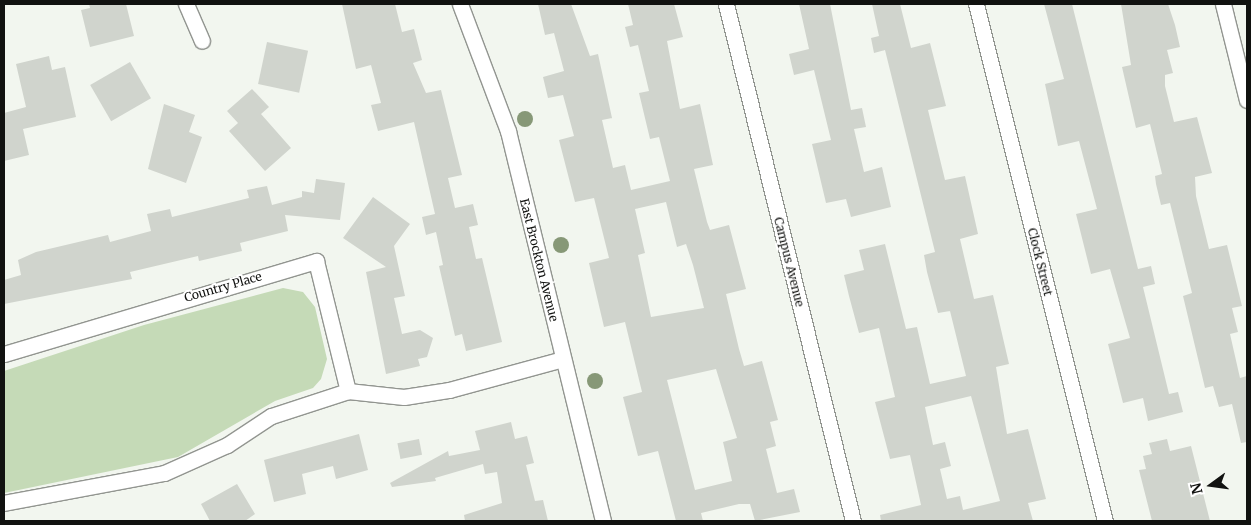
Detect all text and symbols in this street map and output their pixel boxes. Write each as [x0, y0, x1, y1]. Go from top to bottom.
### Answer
street label: East Brockton Avenue [517, 197, 561, 323]
street label: Campus Avenue [771, 216, 807, 308]
street label: Clock Street [1025, 227, 1055, 297]
street label: Country Place [183, 269, 263, 305]
north arrow [1186, 460, 1236, 510]
text: N [1186, 481, 1207, 496]

